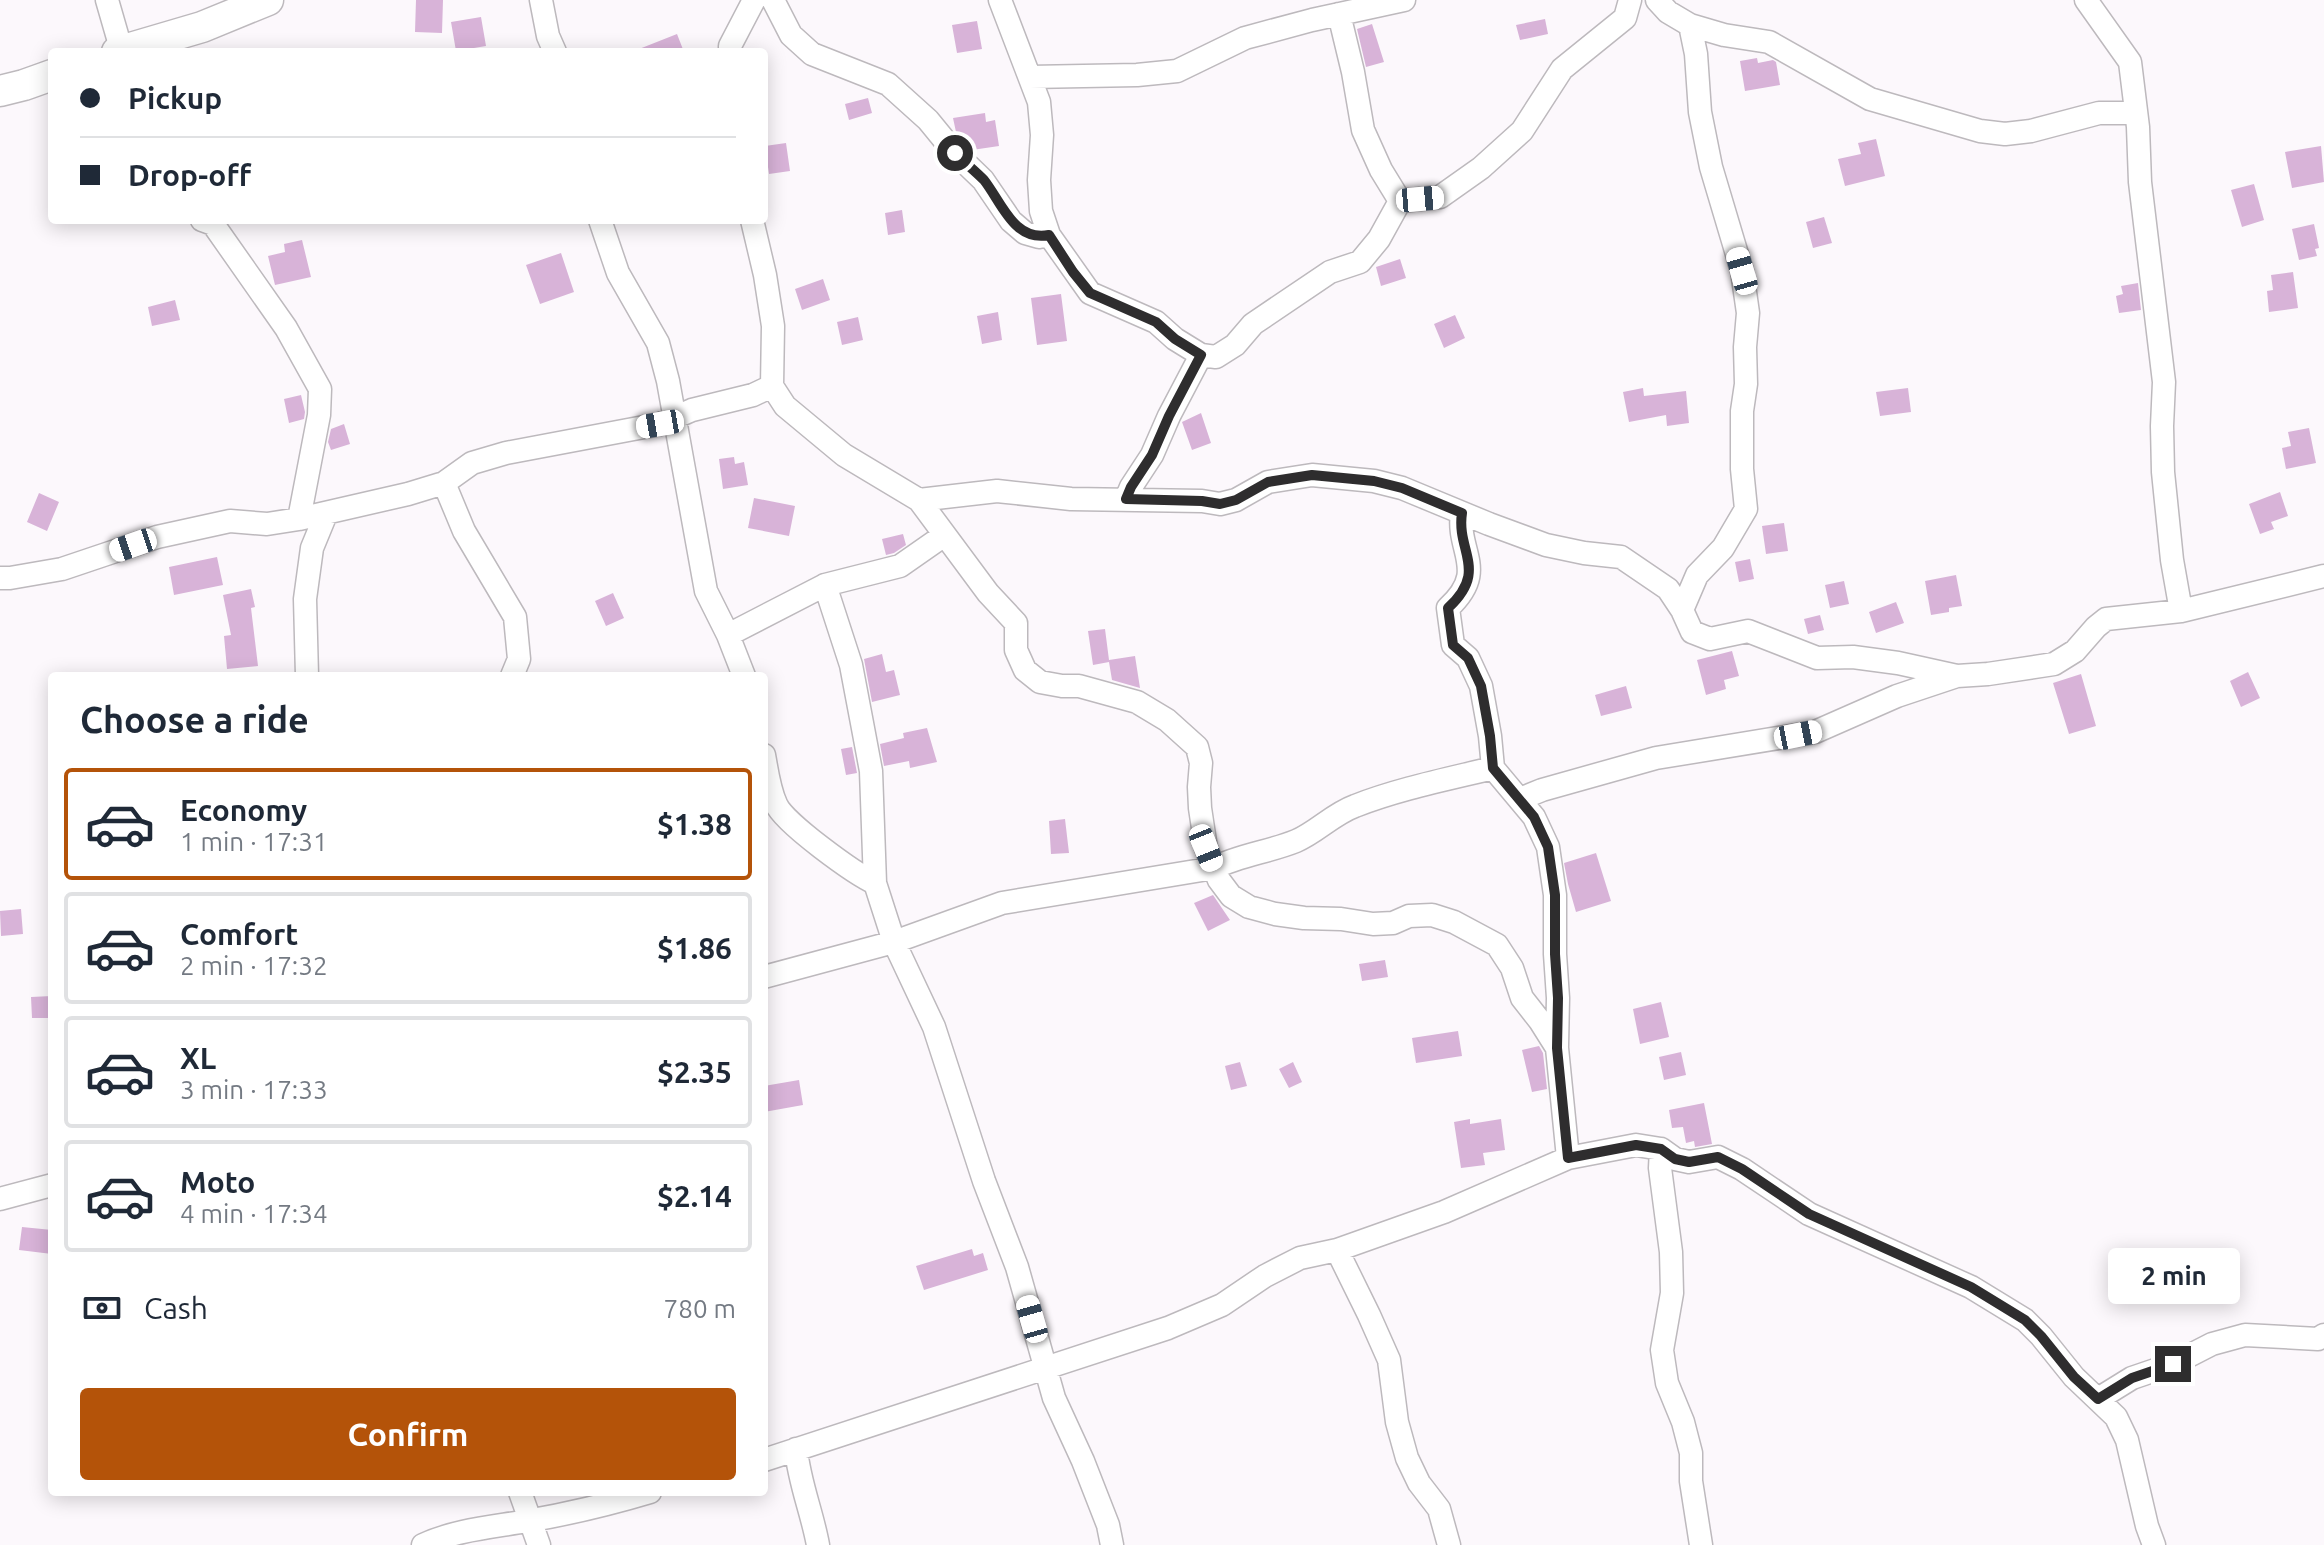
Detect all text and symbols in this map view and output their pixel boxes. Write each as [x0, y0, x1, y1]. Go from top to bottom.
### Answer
text: Pickup [128, 81, 222, 115]
route start [937, 135, 973, 171]
text: Drop-off [128, 158, 251, 192]
car [1395, 185, 1445, 213]
car [1724, 245, 1760, 297]
car [634, 408, 686, 440]
car [106, 526, 160, 564]
text: Choose a ride [80, 699, 309, 740]
car [1772, 719, 1824, 751]
icon: car [84, 788, 156, 860]
text: Economy [180, 793, 307, 827]
text: $1.38 [657, 807, 732, 841]
car [1186, 821, 1226, 875]
text: 1 min · 17:31 [180, 827, 328, 856]
icon: car [84, 912, 156, 984]
text: Comfort [180, 917, 298, 951]
text: $1.86 [657, 931, 732, 965]
text: 2 min · 17:32 [180, 951, 328, 980]
icon: car [84, 1036, 156, 1108]
text: XL [180, 1041, 216, 1075]
text: $2.35 [657, 1055, 732, 1089]
text: 3 min · 17:33 [180, 1075, 328, 1104]
icon: car [84, 1160, 156, 1232]
text: Moto [180, 1165, 255, 1199]
text: $2.14 [657, 1179, 732, 1213]
text: 4 min · 17:34 [180, 1199, 328, 1228]
callout: 2 min [2107, 1248, 2239, 1304]
text: 2 min [2141, 1261, 2207, 1290]
icon: cash [80, 1286, 124, 1330]
text: Cash [144, 1291, 208, 1325]
car [1014, 1293, 1050, 1345]
text: 780 m [664, 1294, 736, 1323]
route end [2155, 1346, 2191, 1382]
button: Confirm [80, 1388, 736, 1480]

